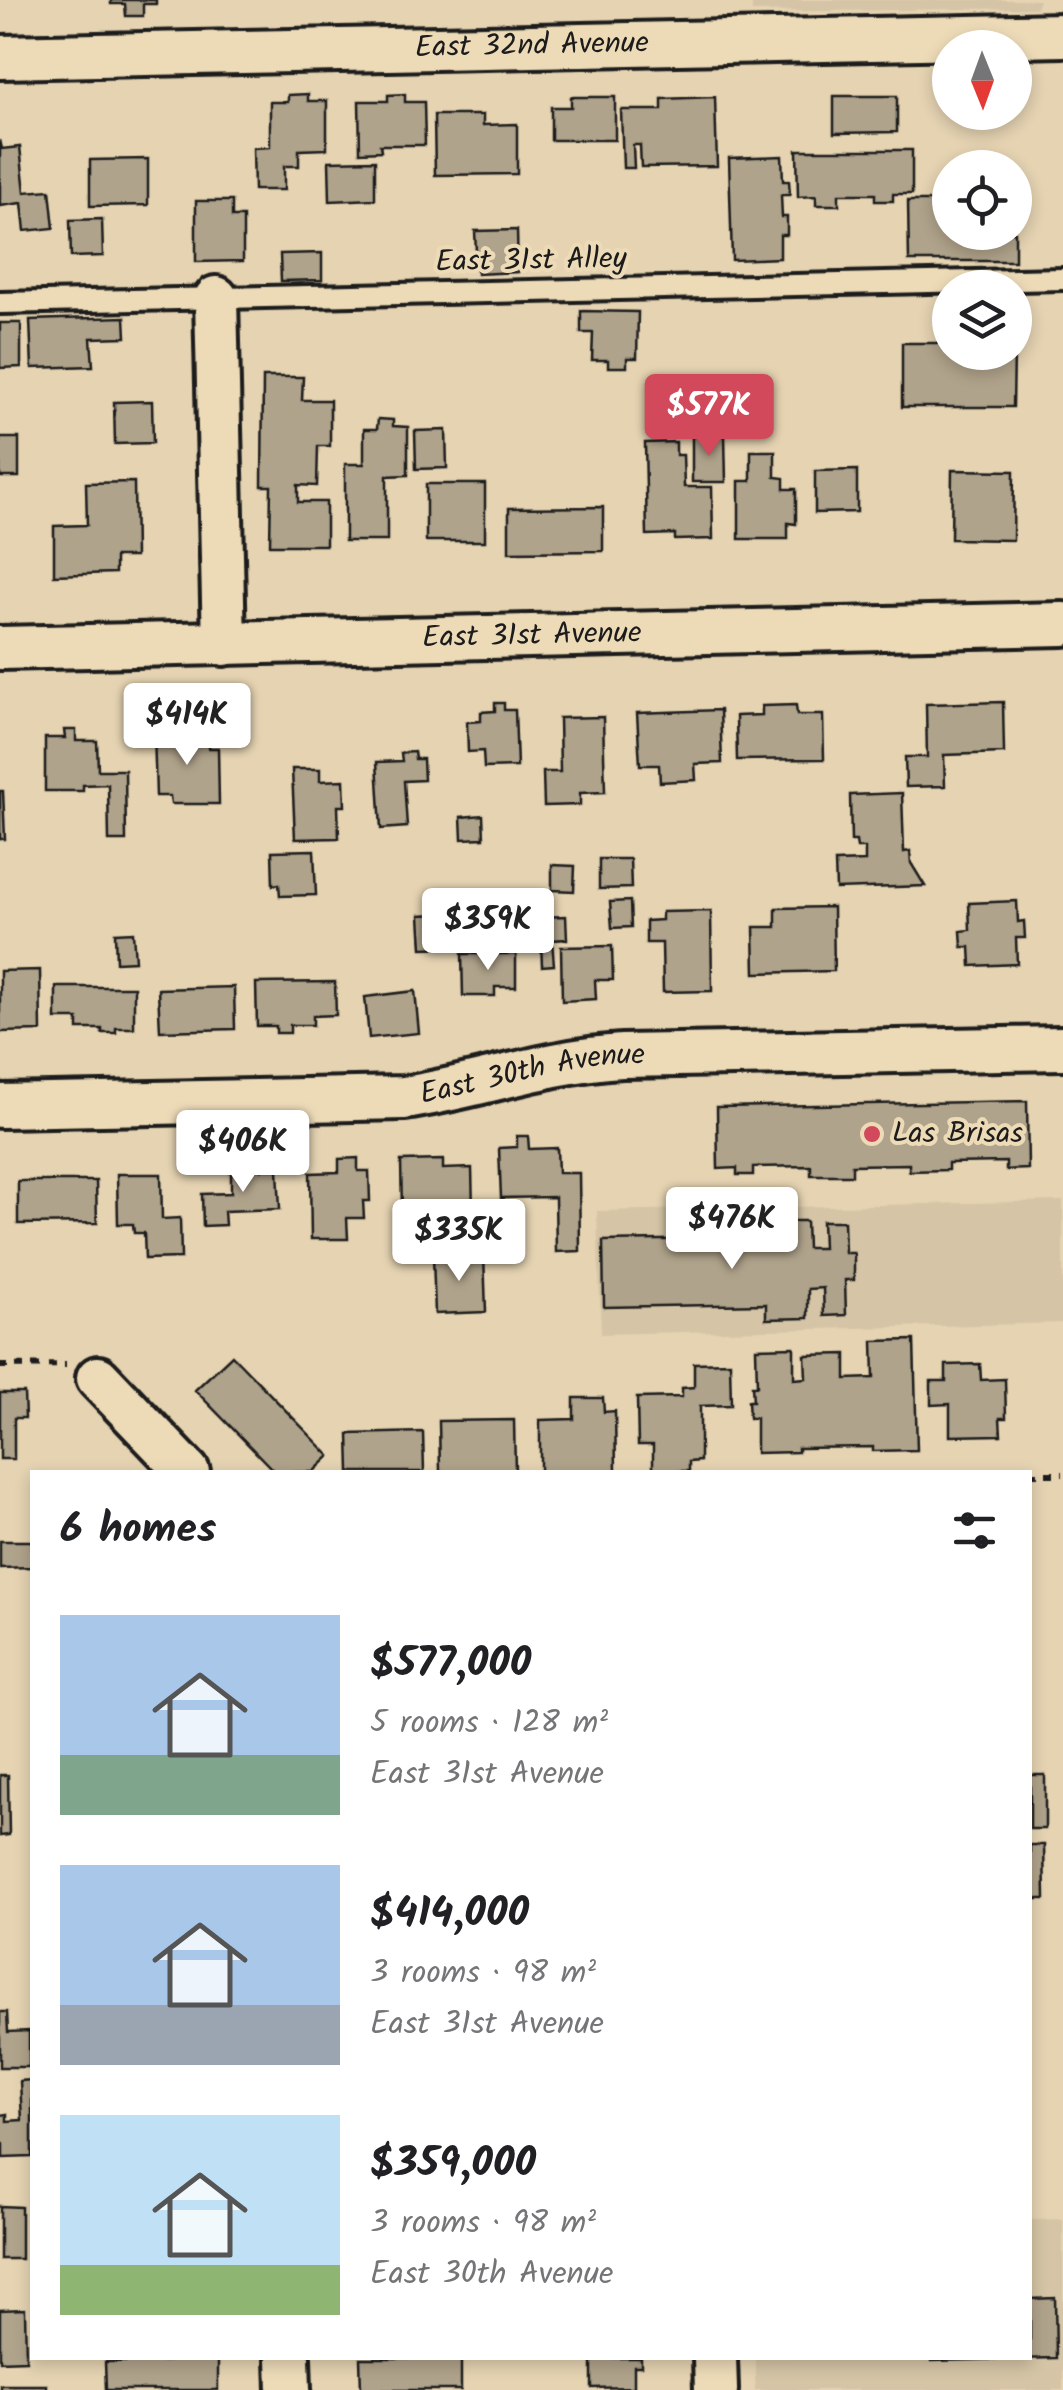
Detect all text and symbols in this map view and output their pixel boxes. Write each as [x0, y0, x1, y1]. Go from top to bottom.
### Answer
street label: East 32nd Avenue [414, 20, 649, 72]
north arrow [932, 30, 1032, 130]
map controls [932, 30, 1032, 370]
button: locate [932, 150, 1032, 250]
street label: East 31st Alley [435, 235, 628, 287]
button: layers [932, 270, 1032, 370]
pin: $577K [639, 374, 779, 459]
text: $577K [667, 381, 751, 432]
street label: East 31st Avenue [422, 610, 642, 662]
pin: $414K [117, 683, 257, 768]
text: $414K [146, 690, 228, 741]
pin: $359K [418, 888, 558, 973]
text: $359K [444, 895, 532, 946]
street label: East 30th Avenue [416, 1032, 645, 1119]
pin: $406K [173, 1110, 313, 1195]
place label: Las Brisas [892, 1110, 1023, 1158]
text: $406K [198, 1117, 288, 1168]
marker: Las Brisas [861, 1123, 883, 1145]
pin: $476K [662, 1187, 802, 1272]
text: $476K [688, 1194, 776, 1245]
pin: $335K [389, 1199, 529, 1284]
text: $335K [414, 1206, 504, 1257]
text: 6 homes [60, 1497, 216, 1564]
icon: filters [947, 1503, 1002, 1558]
text: $577,000 [370, 1631, 531, 1698]
icon: home [140, 1655, 260, 1775]
text: 5 rooms · 128 m² [370, 1698, 608, 1749]
text: East 31st Avenue [370, 1749, 604, 1800]
text: $414,000 [370, 1881, 529, 1948]
icon: home [140, 1905, 260, 2025]
text: 3 rooms · 98 m² [370, 1948, 596, 1999]
text: East 31st Avenue [370, 1999, 604, 2050]
text: $359,000 [370, 2131, 536, 2198]
icon: home [140, 2155, 260, 2275]
text: 3 rooms · 98 m² [370, 2198, 596, 2249]
text: East 30th Avenue [370, 2249, 613, 2300]

